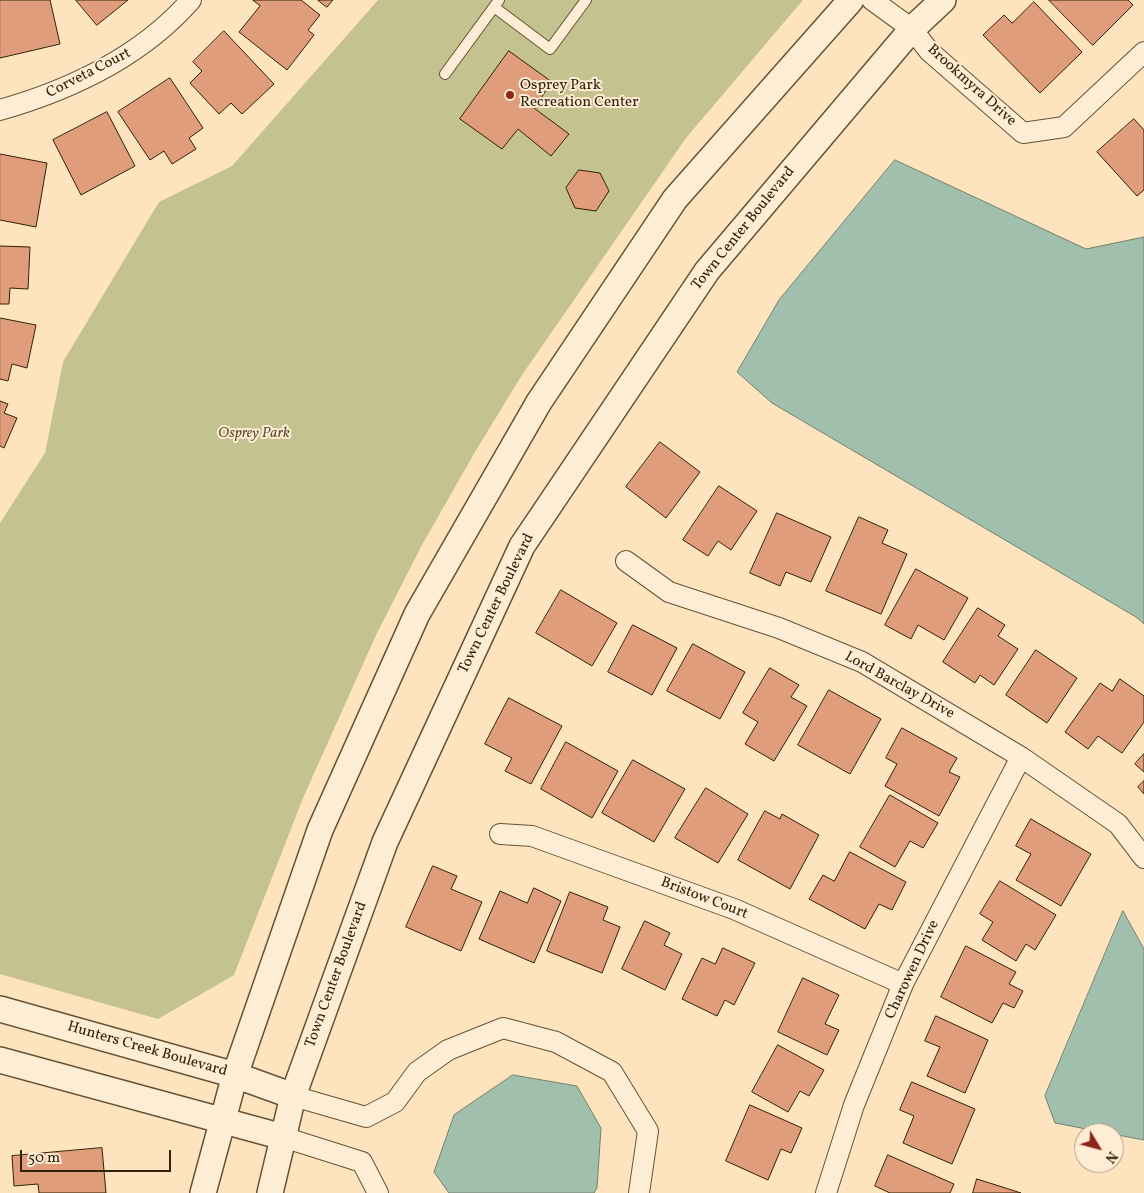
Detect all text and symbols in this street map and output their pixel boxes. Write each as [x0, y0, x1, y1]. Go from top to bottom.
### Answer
street label: Brookmyra Drive [923, 41, 1019, 131]
street label: Corveta Court [44, 45, 134, 103]
place label: Osprey Park Recreation Center [520, 77, 638, 112]
marker: Osprey Park Recreation Center [504, 89, 516, 101]
street label: Town Center Boulevard [689, 164, 799, 294]
park label: Osprey Park [218, 425, 290, 443]
street label: Town Center Boulevard [455, 531, 539, 677]
street label: Lord Barclay Drive [841, 648, 957, 724]
street label: Bristow Court [658, 874, 750, 924]
street label: Town Center Boulevard [302, 900, 372, 1050]
street label: Charowen Drive [882, 917, 944, 1023]
street label: Hunters Creek Boulevard [65, 1019, 229, 1081]
north arrow [1074, 1123, 1124, 1173]
scale bar [22, 1140, 174, 1172]
text: N [1100, 1147, 1121, 1166]
text: 50 m [28, 1148, 60, 1169]

